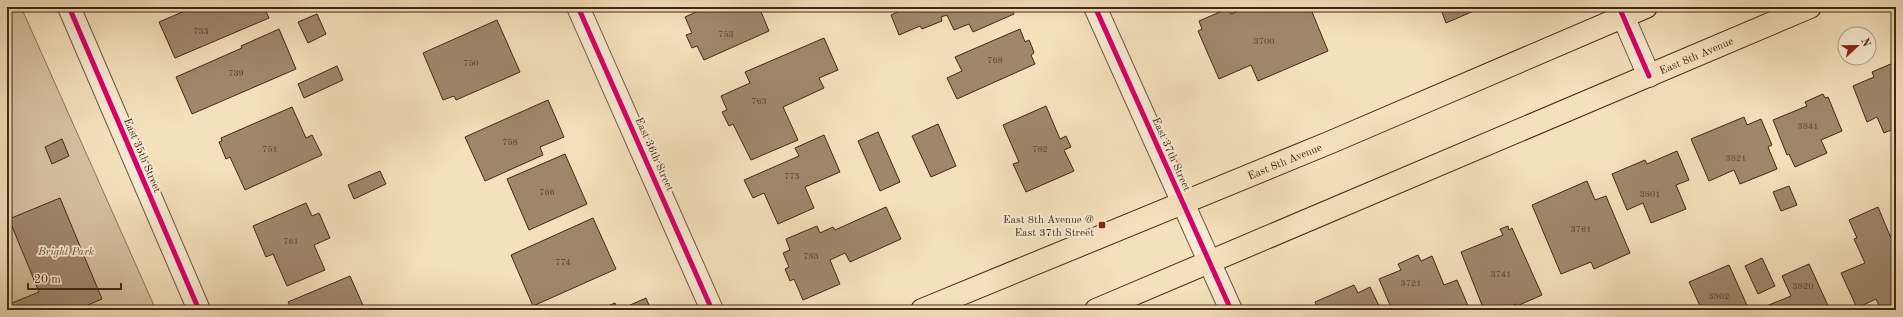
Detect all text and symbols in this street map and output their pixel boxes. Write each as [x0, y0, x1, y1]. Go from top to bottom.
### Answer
north arrow [1837, 26, 1877, 66]
house number: 733 [193, 27, 209, 36]
house number: 753 [718, 30, 734, 39]
street label: East 8th Avenue [1658, 36, 1735, 77]
house number: 3700 [1254, 37, 1274, 46]
text: N [1858, 37, 1872, 49]
house number: 768 [987, 56, 1003, 65]
house number: 750 [463, 59, 479, 68]
house number: 739 [228, 69, 244, 78]
house number: 763 [751, 97, 767, 106]
street label: East 36th Street [632, 116, 675, 193]
street label: East 37th Street [1149, 116, 1192, 193]
street label: East 35th Street [121, 117, 162, 194]
house number: 3841 [1798, 122, 1818, 131]
house number: 758 [502, 138, 518, 147]
street label: East 8th Avenue [1247, 142, 1324, 183]
house number: 751 [262, 145, 278, 154]
house number: 782 [1032, 145, 1048, 154]
house number: 3821 [1726, 154, 1746, 163]
house number: 773 [784, 172, 800, 181]
house number: 766 [539, 188, 555, 197]
house number: 3801 [1640, 190, 1660, 199]
place label: East 8th Avenue @ East 37th Street [1003, 215, 1094, 239]
marker: East 8th Avenue @ East 37th Street [1097, 220, 1107, 230]
house number: 3761 [1571, 225, 1591, 234]
house number: 761 [283, 237, 299, 246]
park label: Bright Park [37, 247, 95, 258]
house number: 783 [803, 252, 819, 261]
house number: 774 [555, 258, 571, 267]
scale bar [28, 265, 121, 291]
house number: 3741 [1491, 270, 1511, 279]
text: 20 m [34, 274, 61, 286]
house number: 3721 [1401, 279, 1421, 288]
house number: 3820 [1793, 282, 1813, 291]
house number: 3802 [1709, 292, 1729, 301]

